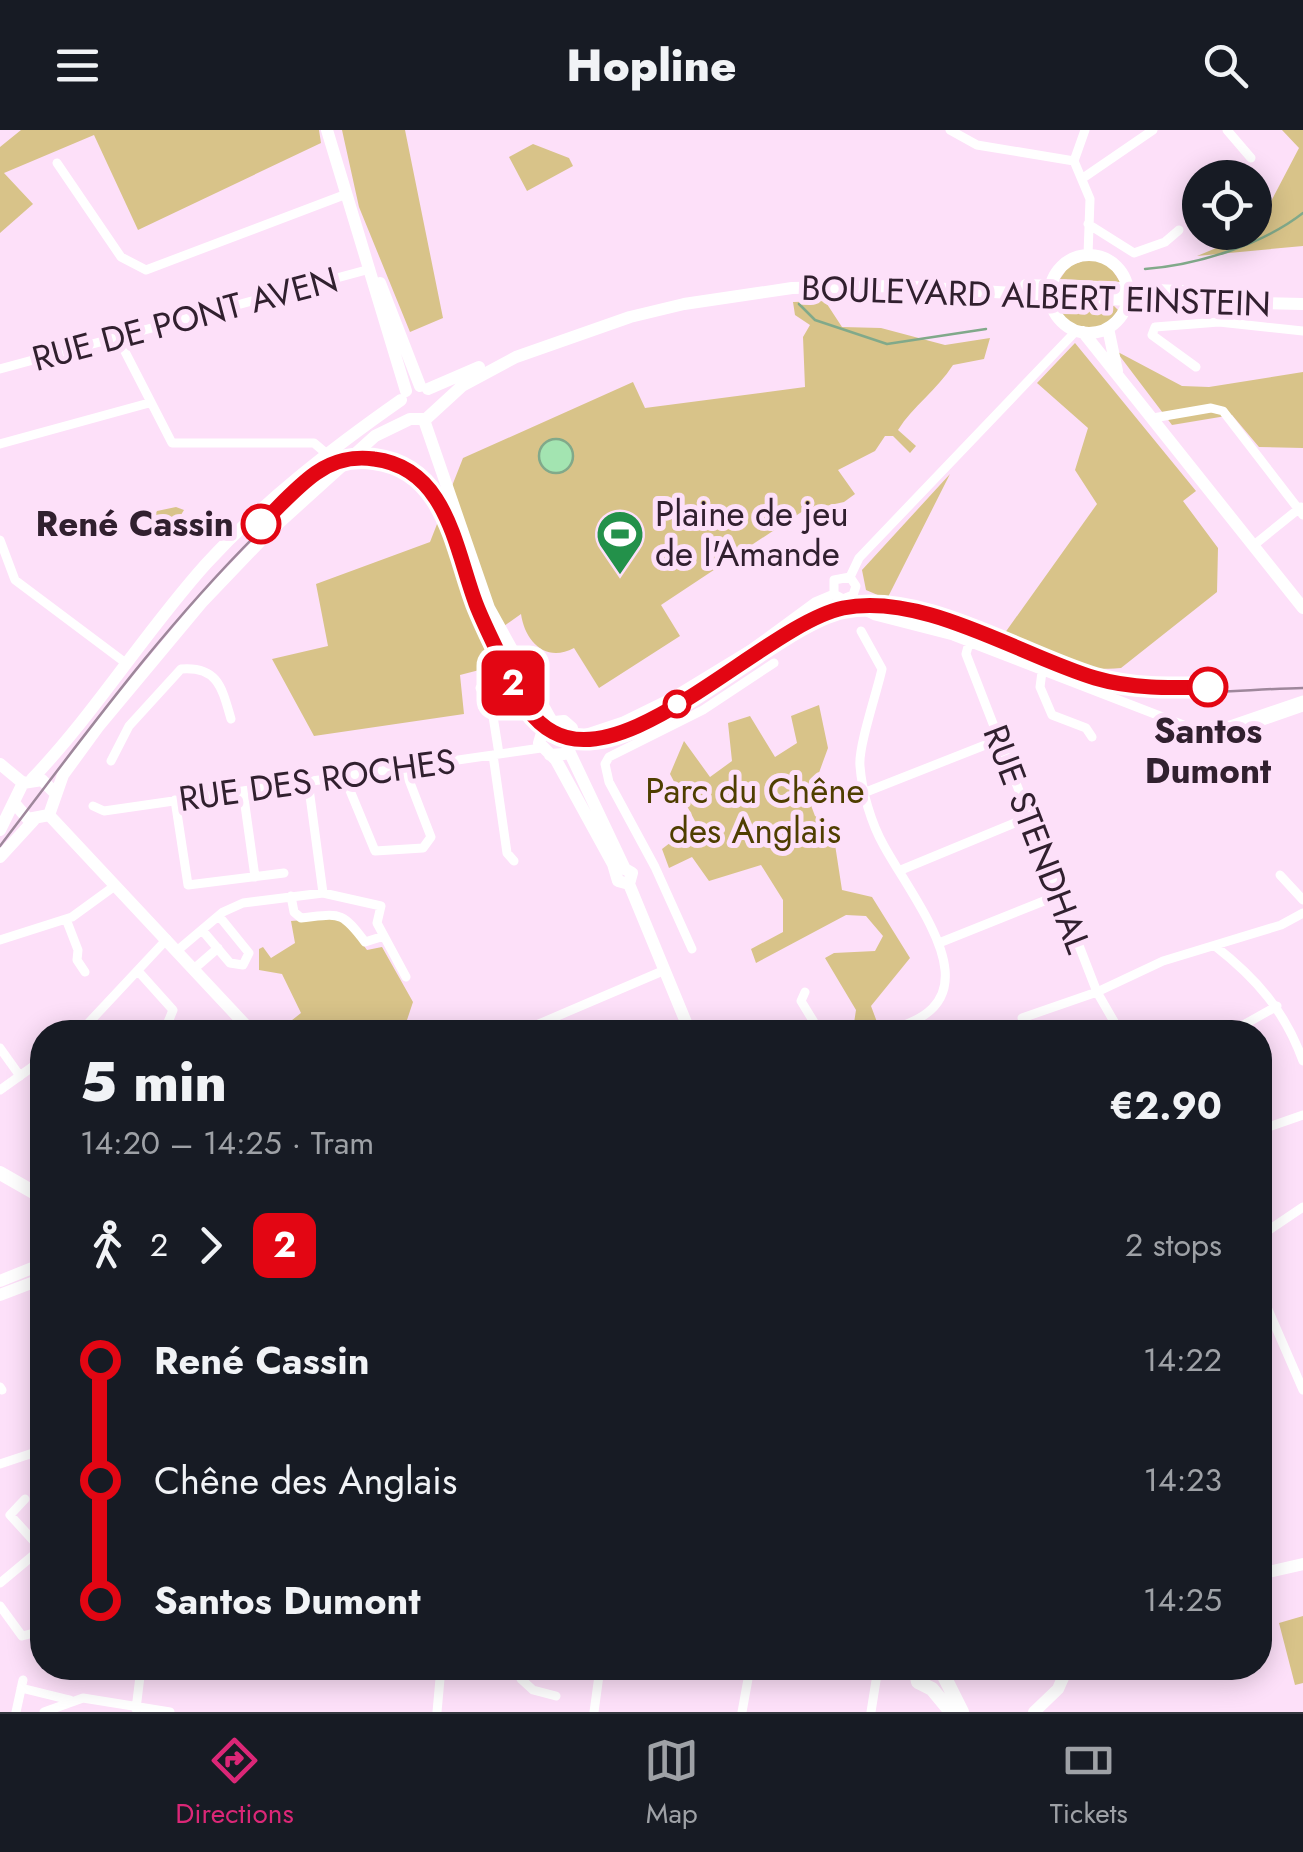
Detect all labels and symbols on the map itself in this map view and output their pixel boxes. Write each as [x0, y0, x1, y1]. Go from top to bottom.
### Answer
street label: RUE DE PONT AVEN [27, 254, 343, 384]
street label: BOULEVARD ALBERT EINSTEIN [800, 263, 1272, 329]
place label: Plaine de jeu de l'Amande [655, 489, 849, 579]
place label: René Cassin [36, 499, 234, 549]
marker: René Cassin [242, 505, 280, 543]
sports icon: Plaine de jeu de l'Amande [594, 508, 646, 576]
line badge: 2 [480, 650, 546, 716]
marker: Santos Dumont [1189, 668, 1227, 706]
unlabelled marker [664, 691, 690, 717]
place label: Santos Dumont [1145, 706, 1271, 796]
street label: RUE STENDHAL [971, 718, 1104, 961]
street label: RUE DES ROCHES [176, 736, 458, 824]
park label: Parc du Chêne des Anglais [645, 766, 865, 856]

